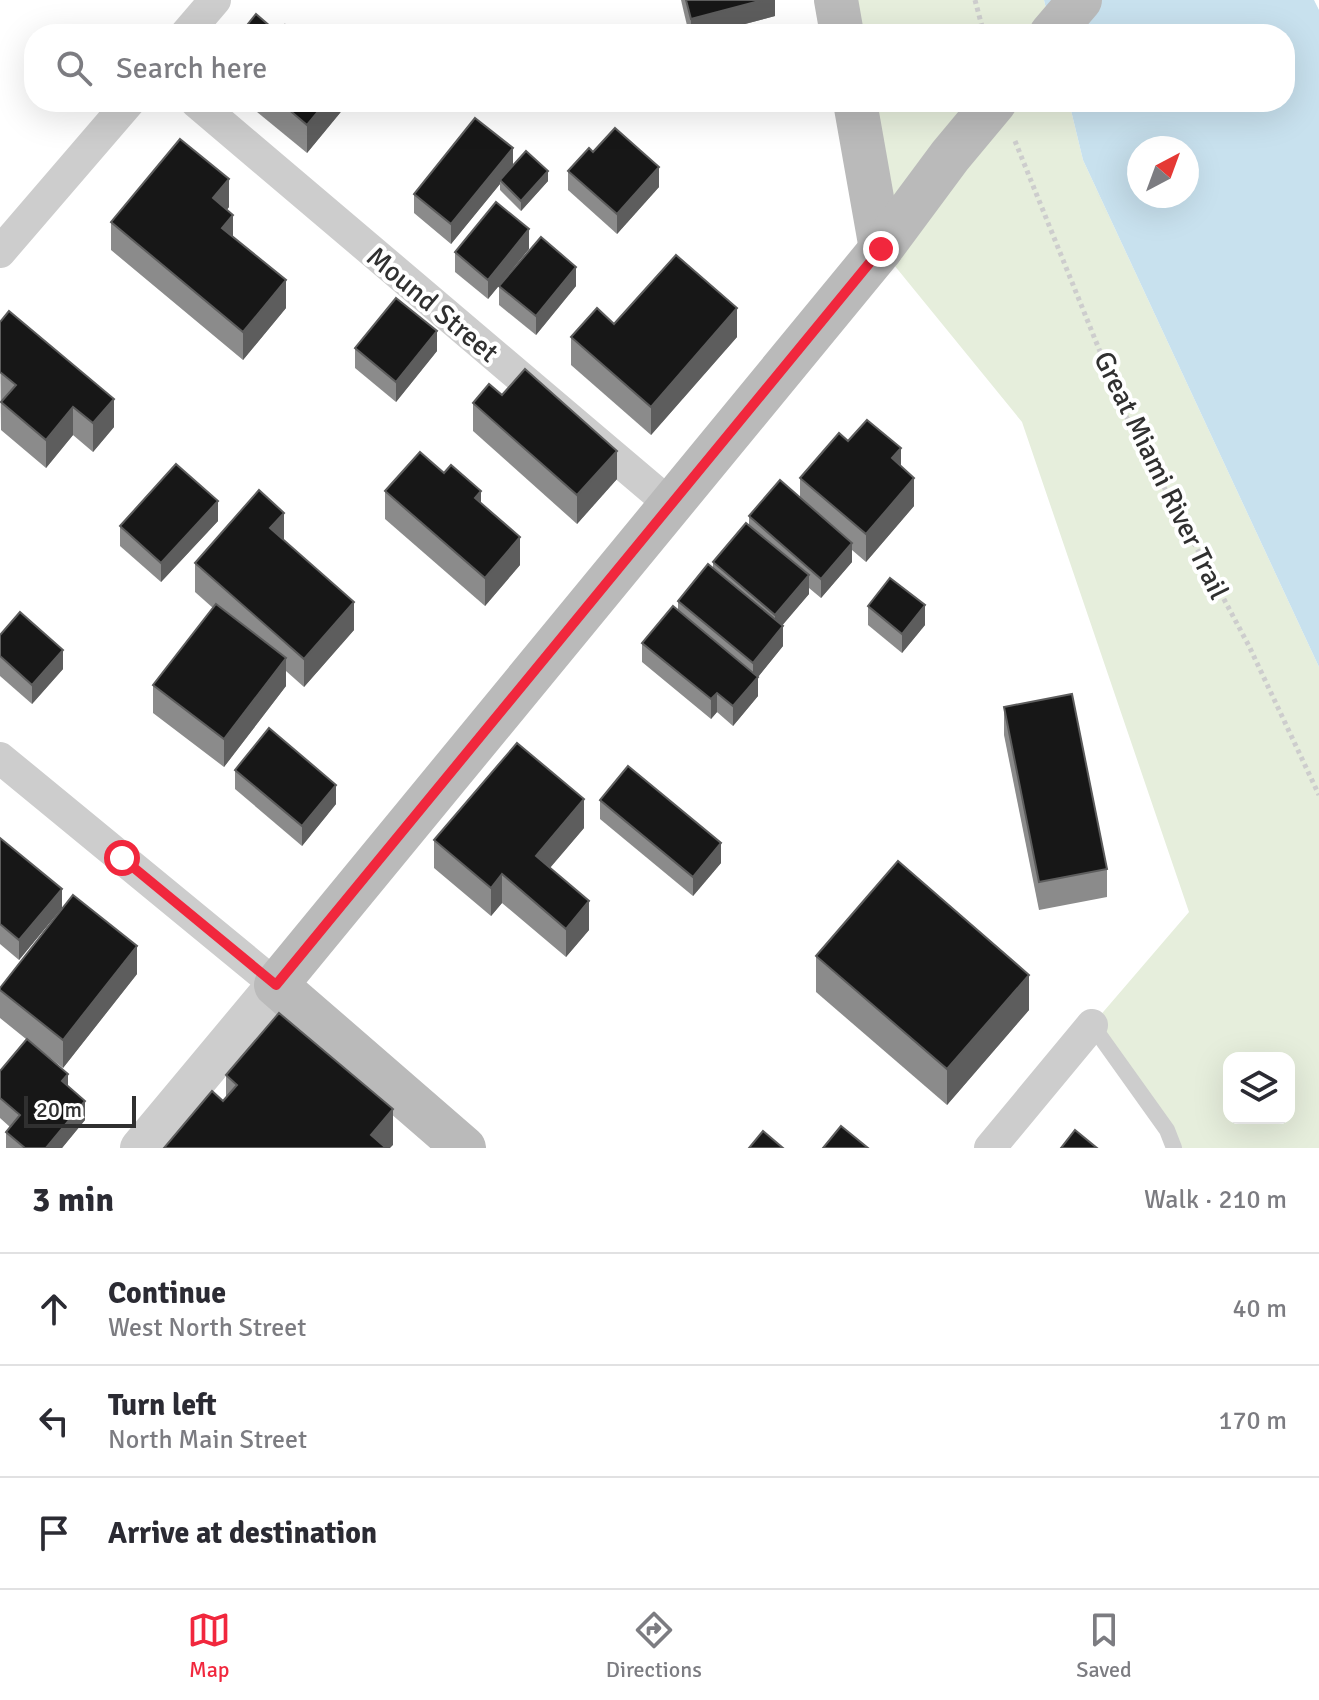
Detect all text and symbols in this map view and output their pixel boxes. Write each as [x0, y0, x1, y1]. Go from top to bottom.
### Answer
search box [24, 24, 1295, 112]
icon: search [52, 46, 96, 90]
text: Search here [116, 50, 267, 87]
north arrow [1127, 136, 1199, 208]
route end [863, 231, 899, 267]
street label: Mound Street [359, 240, 505, 370]
street label: Great Miami River Trail [1086, 346, 1236, 605]
route start [104, 840, 140, 876]
map controls [1223, 1052, 1295, 1124]
button: layers [1223, 1052, 1295, 1124]
scale bar [24, 1092, 136, 1128]
text: 20 m [36, 1096, 82, 1123]
text: 3 min [32, 1179, 114, 1221]
text: Walk · 210 m [1144, 1184, 1287, 1216]
text: Continue [108, 1275, 226, 1312]
icon: ahead [32, 1287, 76, 1331]
text: 40 m [1232, 1293, 1287, 1325]
text: West North Street [108, 1312, 306, 1344]
text: Turn left [108, 1387, 217, 1424]
icon: left [32, 1399, 76, 1443]
text: 170 m [1218, 1405, 1287, 1437]
text: North Main Street [108, 1424, 307, 1456]
icon: arrive [32, 1511, 76, 1555]
text: Arrive at destination [108, 1515, 377, 1552]
tab: Map [187, 1608, 231, 1683]
tab: Directions [606, 1608, 702, 1683]
tab: Saved [1076, 1608, 1132, 1683]

